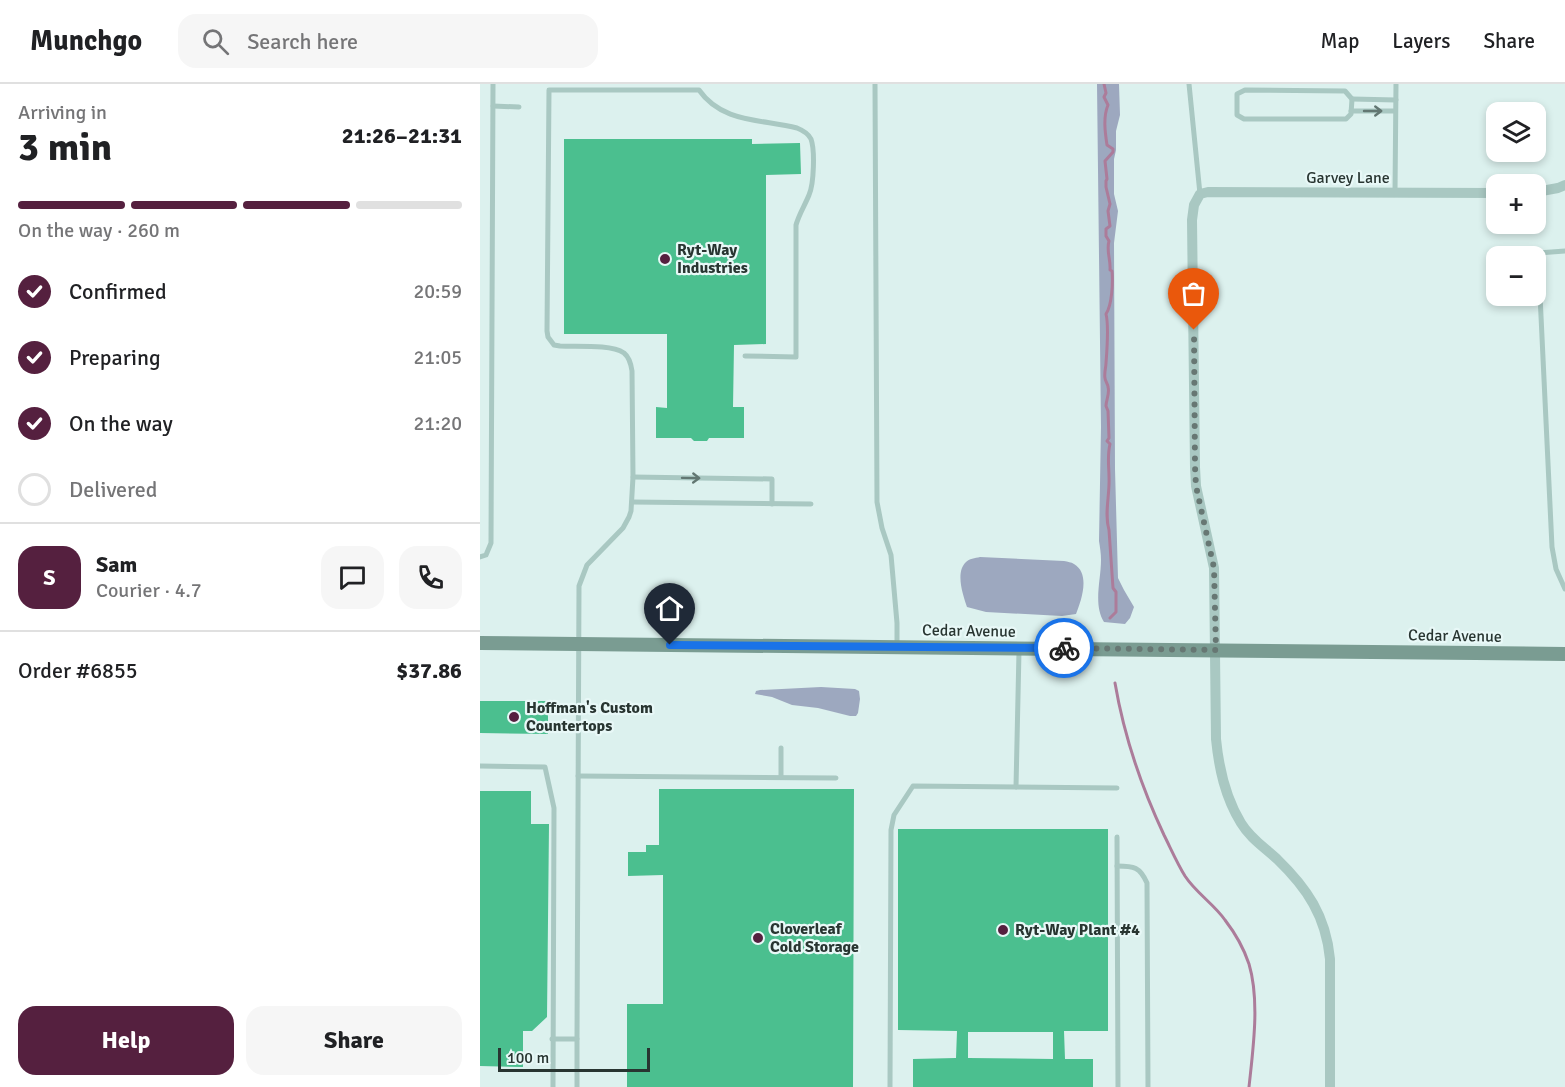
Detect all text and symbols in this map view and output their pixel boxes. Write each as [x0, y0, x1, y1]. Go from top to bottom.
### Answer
search box [178, 14, 598, 68]
text: Munchgo [30, 24, 142, 58]
icon: search [199, 25, 232, 58]
text: Search here [247, 28, 358, 55]
text: Map [1321, 28, 1359, 54]
text: Layers [1392, 28, 1450, 54]
text: Share [1483, 28, 1535, 54]
text: Arriving in [18, 100, 107, 125]
map controls [1486, 102, 1546, 306]
button: layers [1486, 102, 1546, 162]
one-way arrow [1363, 105, 1383, 117]
text: 21:26–21:31 [342, 122, 462, 149]
text: 3 min [18, 123, 112, 171]
street label: Garvey Lane [1306, 168, 1390, 188]
button: + [1486, 174, 1546, 234]
text: On the way · 260 m [18, 218, 180, 243]
place label: Ryt-Way Industries [677, 240, 748, 278]
button: − [1486, 246, 1546, 306]
marker: Ryt-Way Industries [658, 252, 672, 266]
pin [1168, 268, 1219, 330]
icon: check [18, 275, 51, 308]
icon: bag [1177, 277, 1210, 310]
text: Confirmed [69, 278, 167, 305]
text: 20:59 [413, 279, 462, 304]
icon: check [18, 341, 51, 374]
text: Preparing [69, 344, 161, 371]
text: 21:05 [413, 345, 462, 370]
icon: check [18, 407, 51, 440]
text: On the way [69, 410, 173, 437]
text: 21:20 [413, 411, 462, 436]
one-way arrow [681, 472, 701, 484]
text: Delivered [69, 476, 157, 503]
button: chat [321, 546, 384, 609]
button: phone [399, 546, 462, 609]
text: Sam [96, 551, 137, 578]
text: S [43, 564, 56, 591]
text: Courier · 4.7 [96, 578, 202, 603]
pin [644, 583, 695, 645]
icon: home [653, 592, 686, 625]
courier [1034, 618, 1094, 678]
street label: Cedar Avenue [922, 620, 1016, 642]
street label: Cedar Avenue [1408, 625, 1502, 647]
icon: bike [1048, 632, 1081, 665]
text: Order #6855 [18, 657, 138, 684]
text: $37.86 [396, 657, 462, 684]
place label: Hoffman's Custom Countertops [526, 698, 653, 736]
marker: Hoffman's Custom Countertops [507, 710, 521, 724]
place label: Cloverleaf Cold Storage [770, 919, 859, 957]
place label: Ryt-Way Plant #4 [1015, 920, 1140, 940]
marker: Ryt-Way Plant #4 [996, 923, 1010, 937]
marker: Cloverleaf Cold Storage [751, 931, 765, 945]
button: Help [18, 1006, 234, 1075]
button: Share [246, 1006, 462, 1075]
scale bar [498, 1045, 650, 1072]
text: 100 m [507, 1048, 549, 1068]

